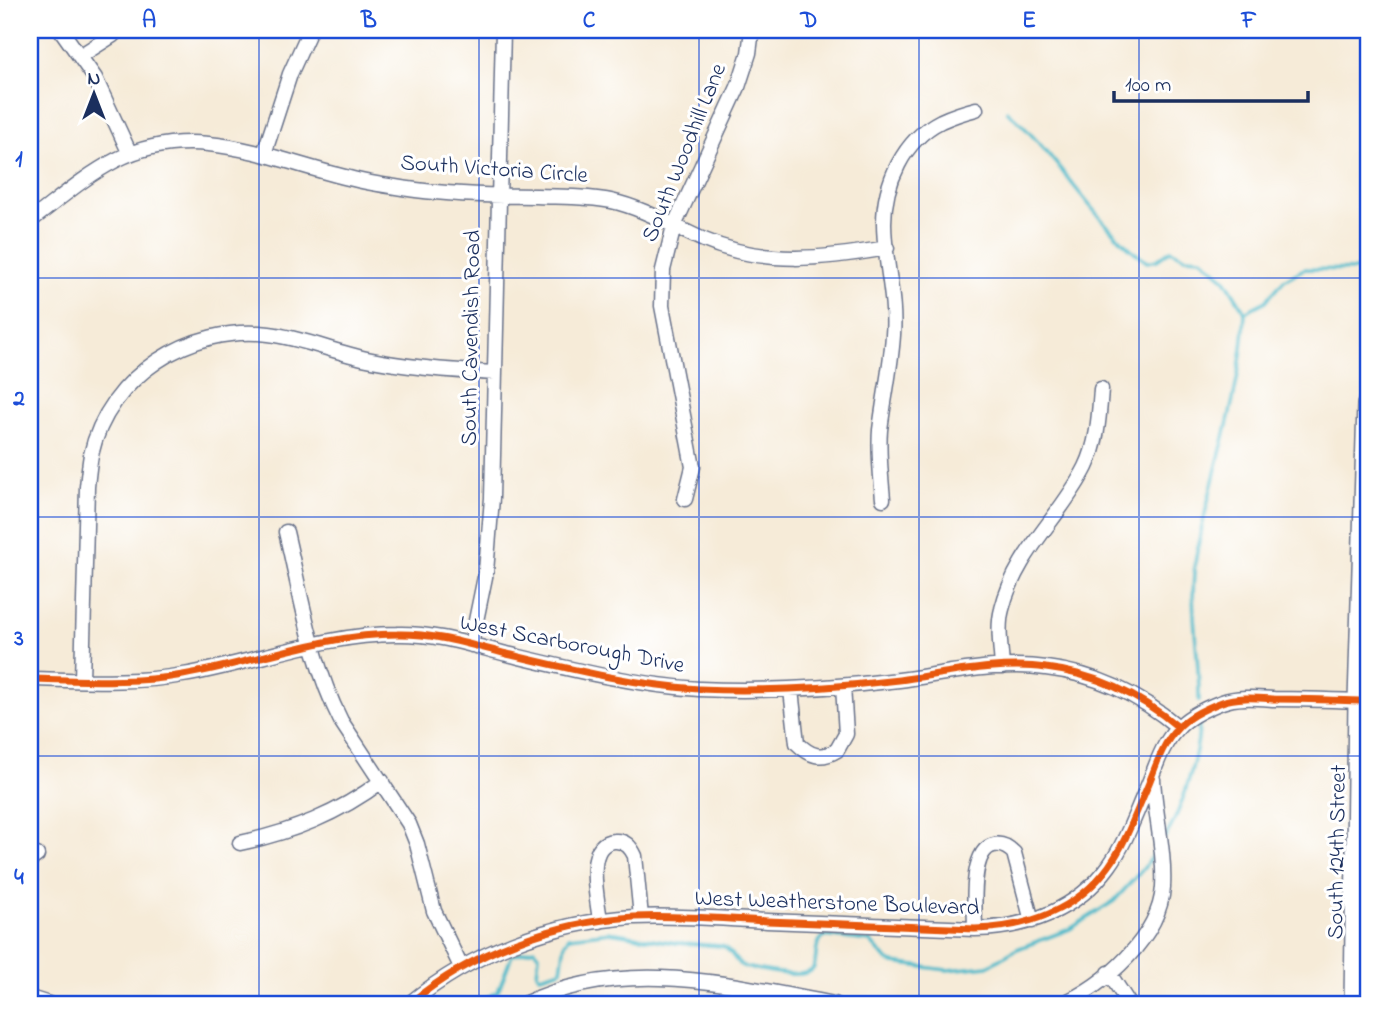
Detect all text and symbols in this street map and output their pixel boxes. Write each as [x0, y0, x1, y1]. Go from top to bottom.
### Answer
text: A [142, 5, 156, 38]
text: B [360, 5, 377, 38]
text: C [583, 5, 596, 38]
text: D [800, 5, 817, 38]
text: E [1022, 5, 1036, 38]
text: F [1241, 5, 1257, 38]
street label: South Woodhill Lane [634, 58, 736, 247]
north arrow [60, 60, 130, 130]
scale bar [1114, 60, 1309, 104]
text: N [88, 66, 101, 93]
text: 100 m [1125, 71, 1171, 101]
text: 1 [15, 144, 23, 177]
street label: South Victoria Circle [399, 147, 590, 193]
street label: South Cavendish Road [454, 230, 490, 446]
text: 2 [12, 383, 25, 416]
street label: West Scarborough Drive [457, 607, 688, 684]
text: 3 [13, 623, 24, 656]
street label: South 124th Street [1320, 764, 1356, 940]
text: 4 [14, 862, 24, 895]
street label: West Weatherstone Boulevard [694, 883, 980, 925]

